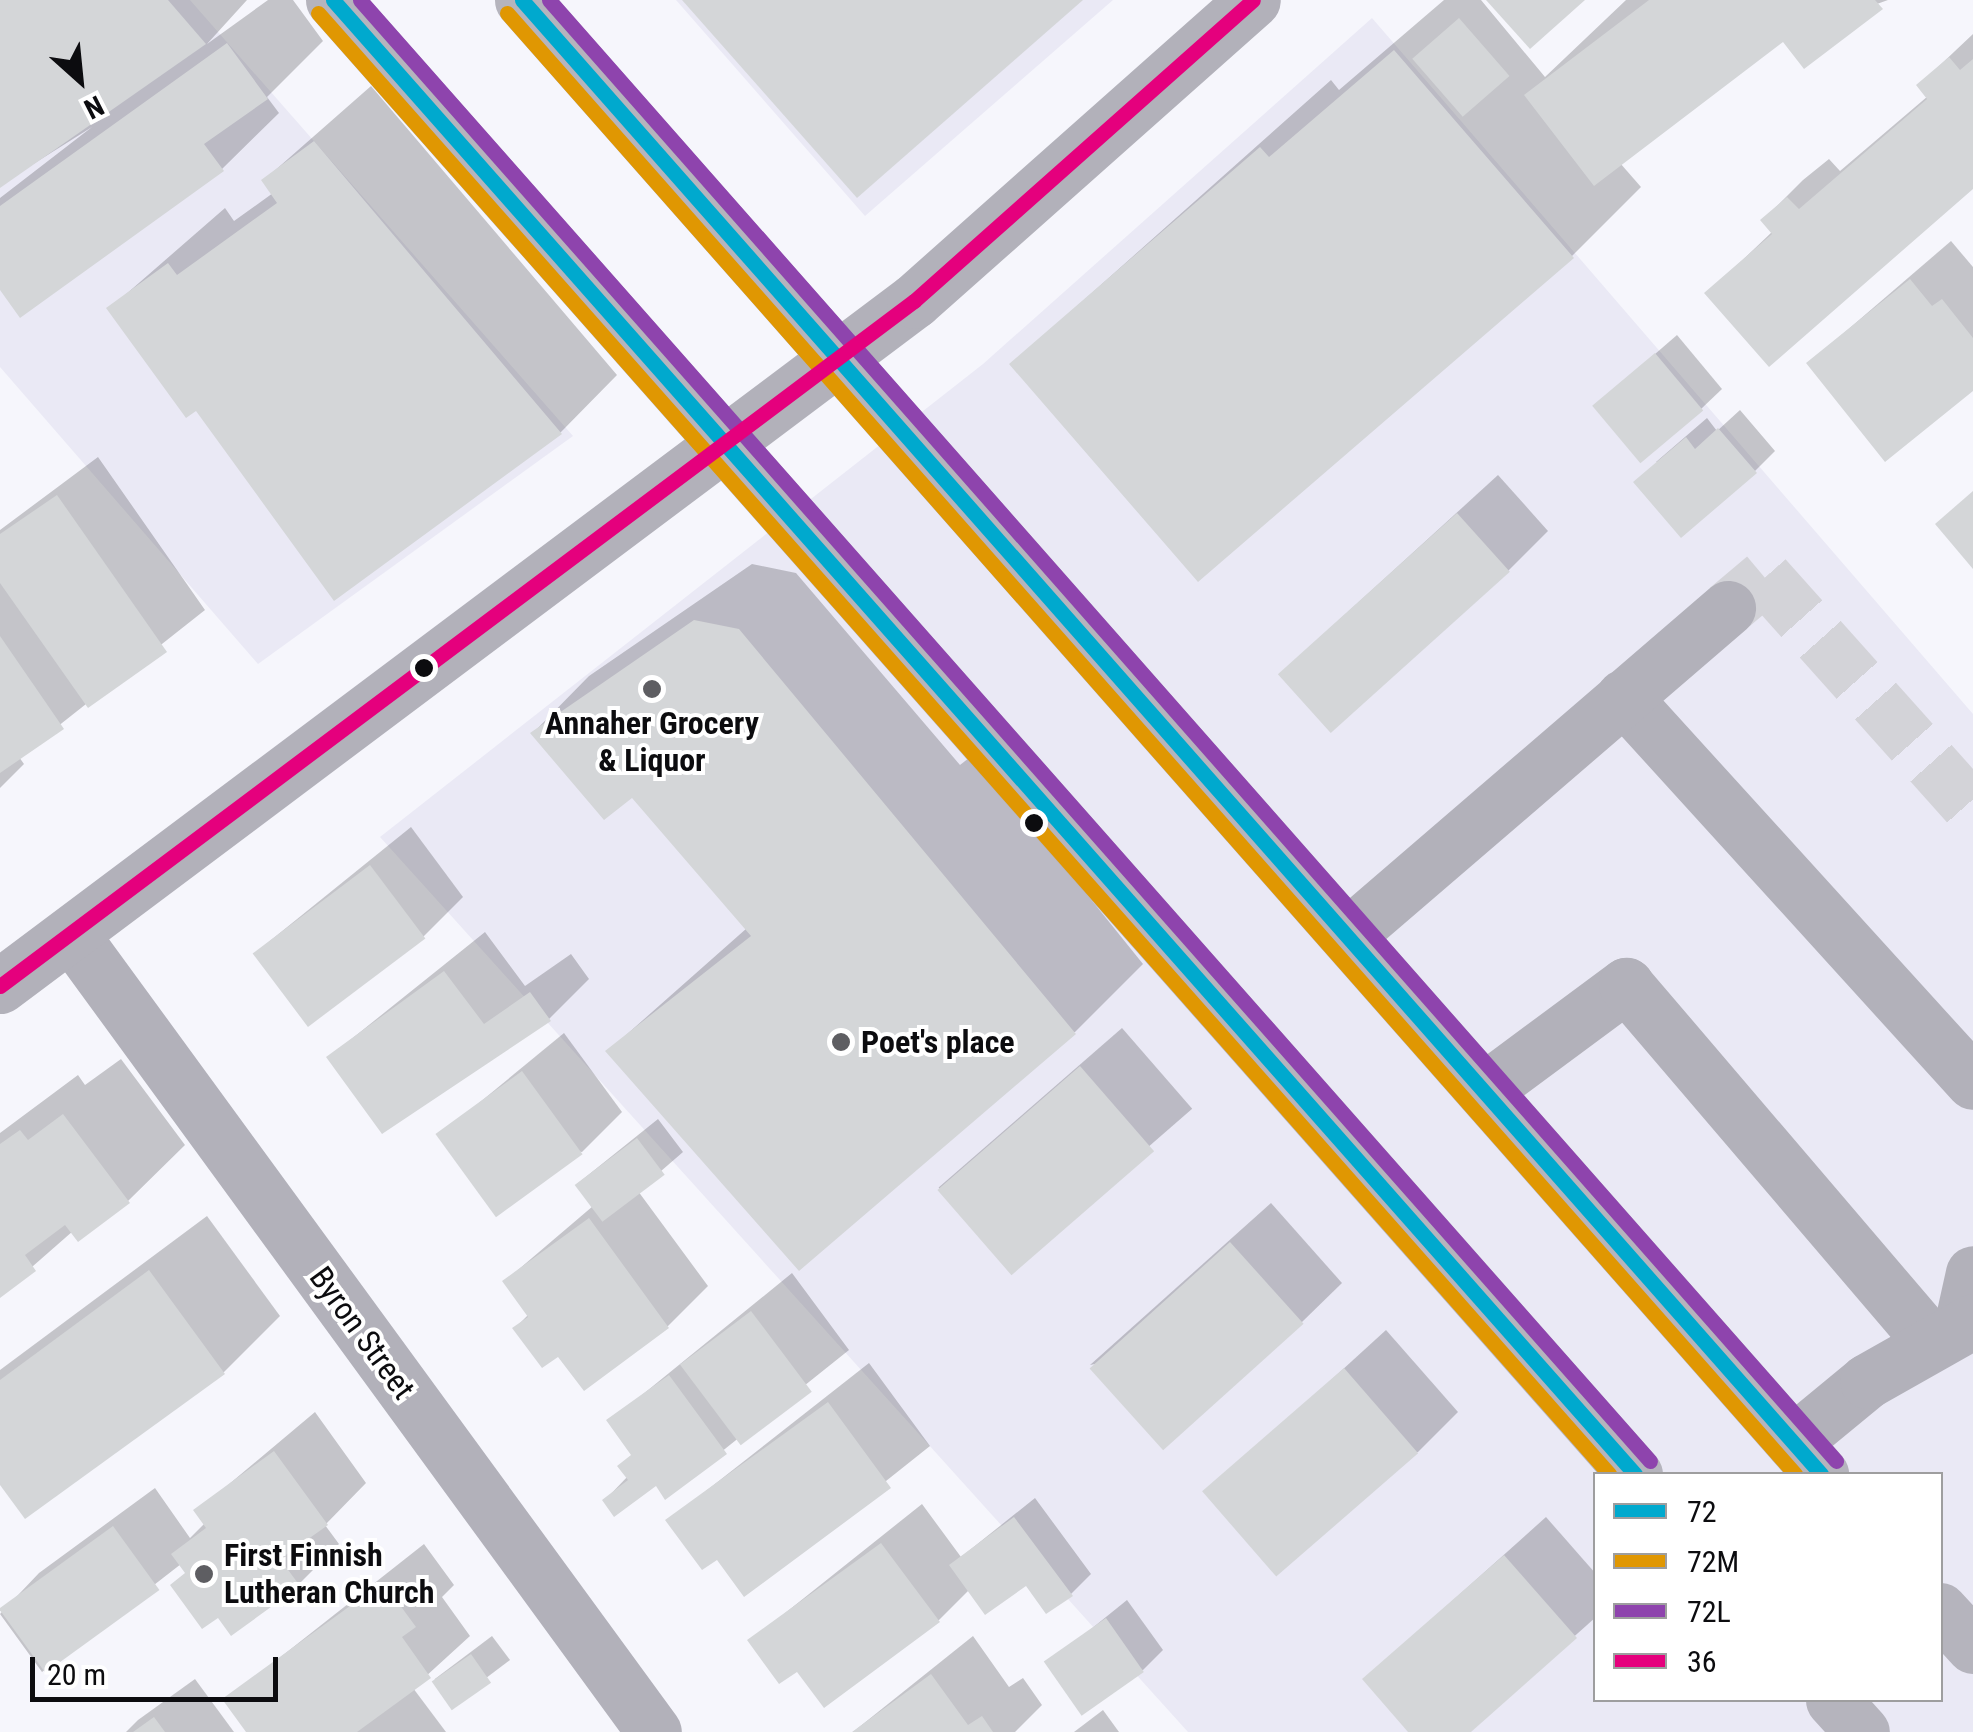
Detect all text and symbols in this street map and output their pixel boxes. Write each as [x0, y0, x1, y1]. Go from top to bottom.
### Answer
north arrow [30, 30, 130, 130]
text: N [79, 89, 109, 126]
unlabelled marker [414, 658, 434, 678]
marker: Annaher Grocery & Liquor [641, 678, 663, 700]
place label: Annaher Grocery & Liquor [545, 705, 759, 780]
unlabelled marker [1024, 813, 1044, 833]
place label: Poet's place [861, 1023, 1015, 1061]
marker: Poet's place [830, 1031, 852, 1053]
street label: Byron Street [301, 1259, 423, 1407]
legend [1593, 1472, 1943, 1702]
text: 72 [1687, 1494, 1717, 1529]
place label: First Finnish Lutheran Church [224, 1537, 434, 1612]
text: 72M [1687, 1544, 1739, 1579]
marker: First Finnish Lutheran Church [193, 1563, 215, 1585]
text: 72L [1687, 1594, 1731, 1629]
scale bar [35, 1637, 282, 1699]
text: 36 [1687, 1644, 1717, 1679]
text: 20 m [47, 1657, 106, 1692]

